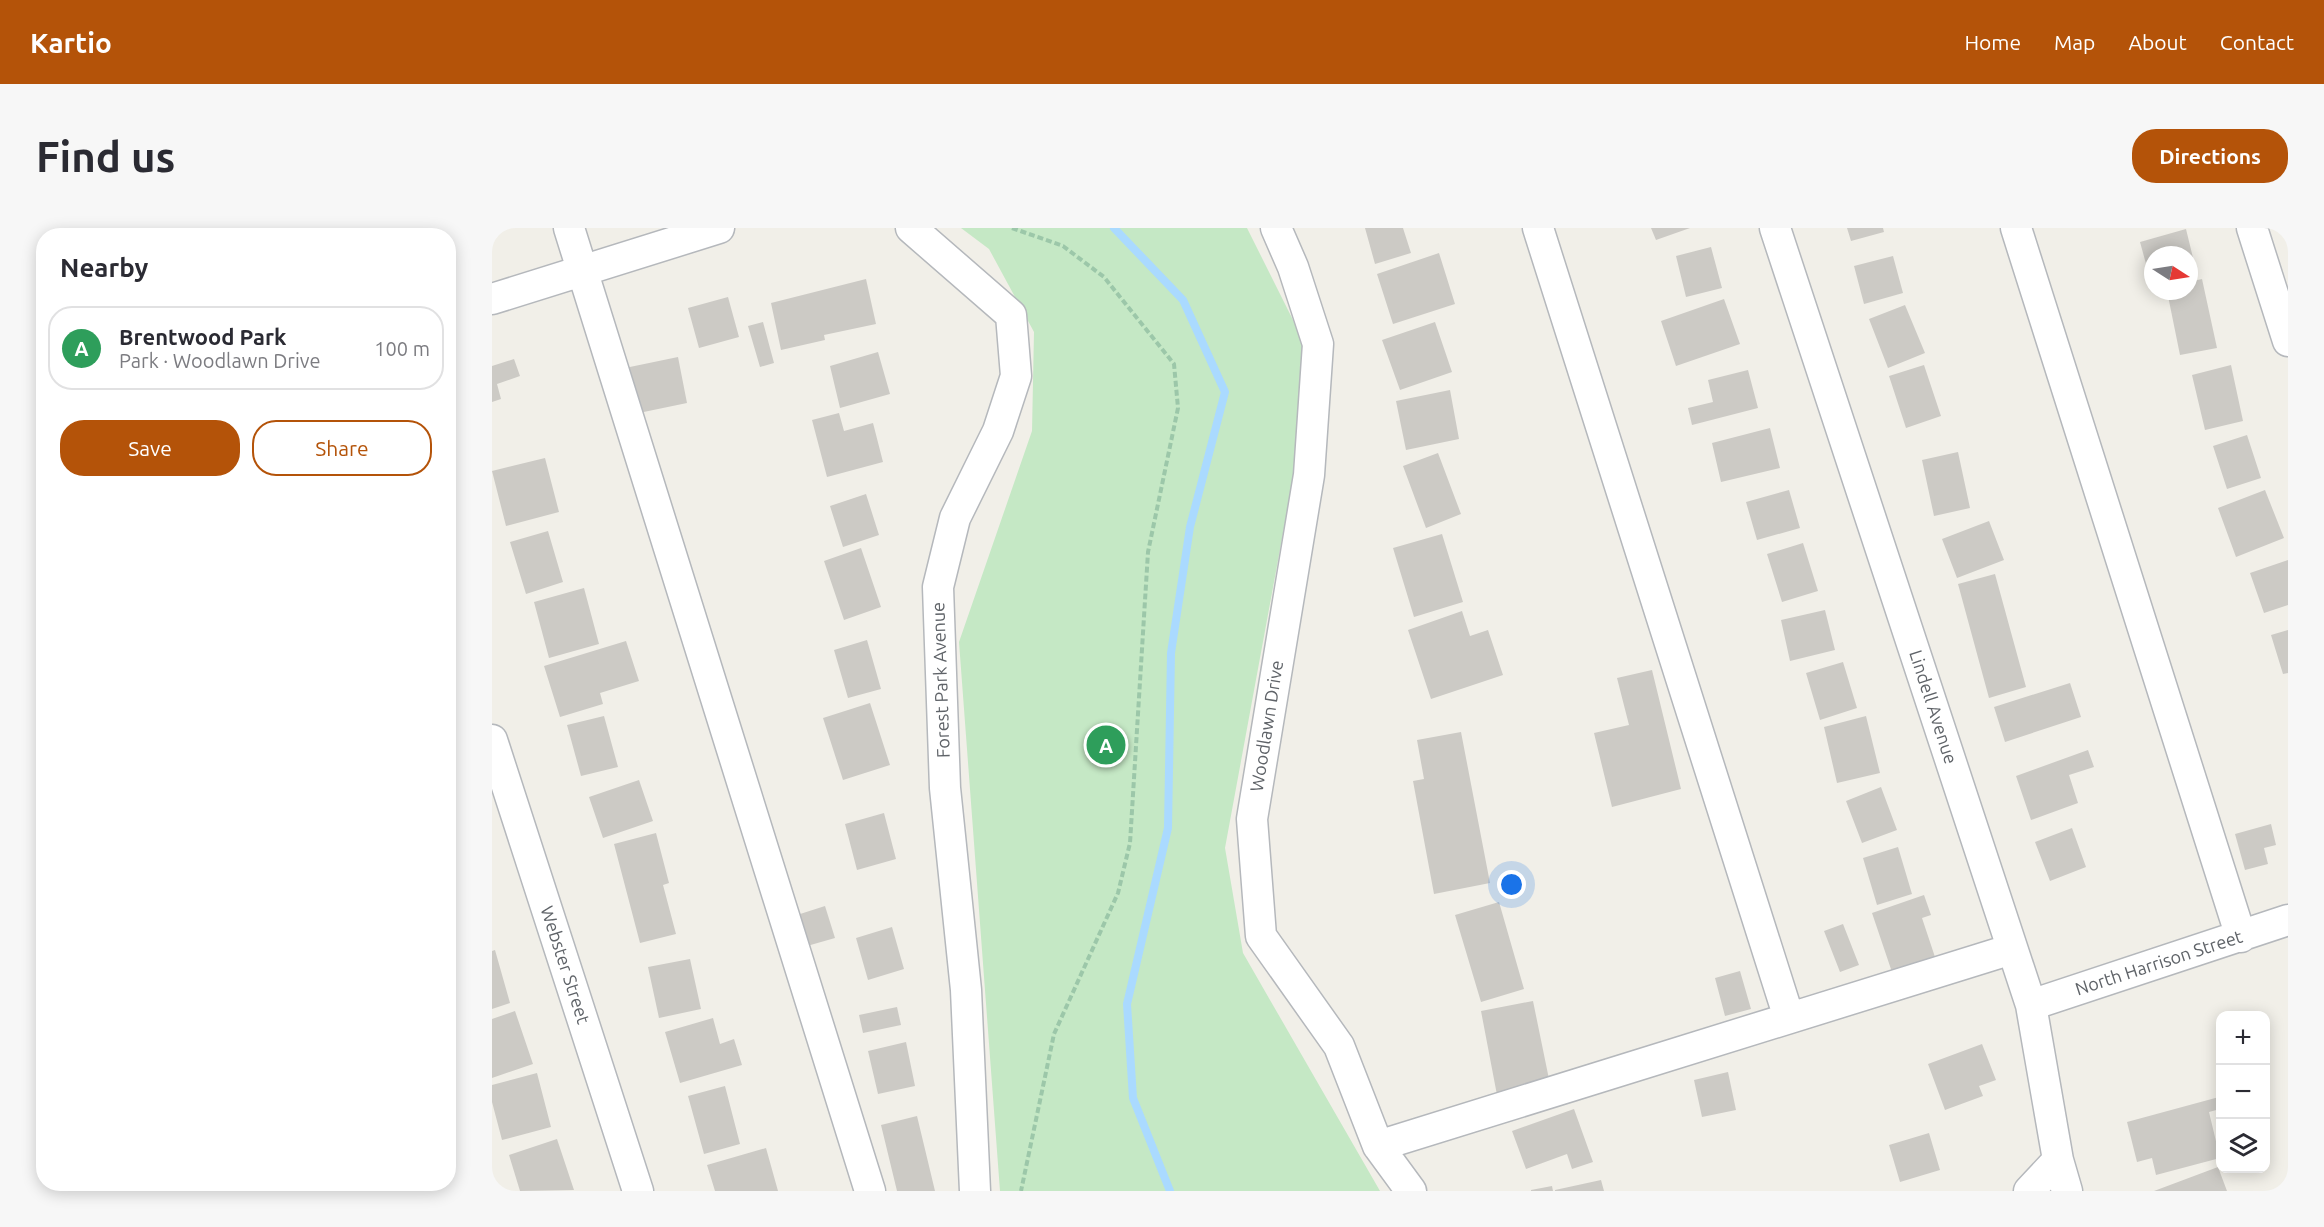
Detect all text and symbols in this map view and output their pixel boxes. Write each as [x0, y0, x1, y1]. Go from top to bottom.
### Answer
text: Kartio [30, 27, 112, 58]
text: Home [1964, 30, 2021, 54]
text: Map [2054, 30, 2095, 54]
text: About [2128, 30, 2187, 54]
text: Contact [2220, 30, 2294, 54]
button: Directions [2132, 129, 2288, 183]
text: Find us [36, 133, 175, 180]
north arrow [2144, 246, 2198, 300]
text: Nearby [60, 253, 148, 282]
text: Brentwood Park [119, 324, 286, 349]
text: A [74, 337, 89, 360]
text: 100 m [374, 337, 430, 360]
text: Park · Woodlawn Drive [119, 349, 320, 372]
button: Save [60, 420, 240, 476]
button: Share [252, 420, 432, 476]
street label: Forest Park Avenue [927, 602, 953, 758]
street label: Lindell Avenue [1906, 647, 1962, 766]
street label: Woodlawn Drive [1246, 659, 1286, 793]
pin: A [1086, 722, 1126, 768]
your location [1497, 870, 1526, 899]
street label: Webster Street [537, 903, 594, 1026]
street label: North Harrison Street [2073, 926, 2245, 999]
map controls [2216, 1011, 2270, 1173]
button: + [2216, 1011, 2270, 1065]
button: − [2216, 1065, 2270, 1119]
button: layers [2216, 1119, 2270, 1173]

